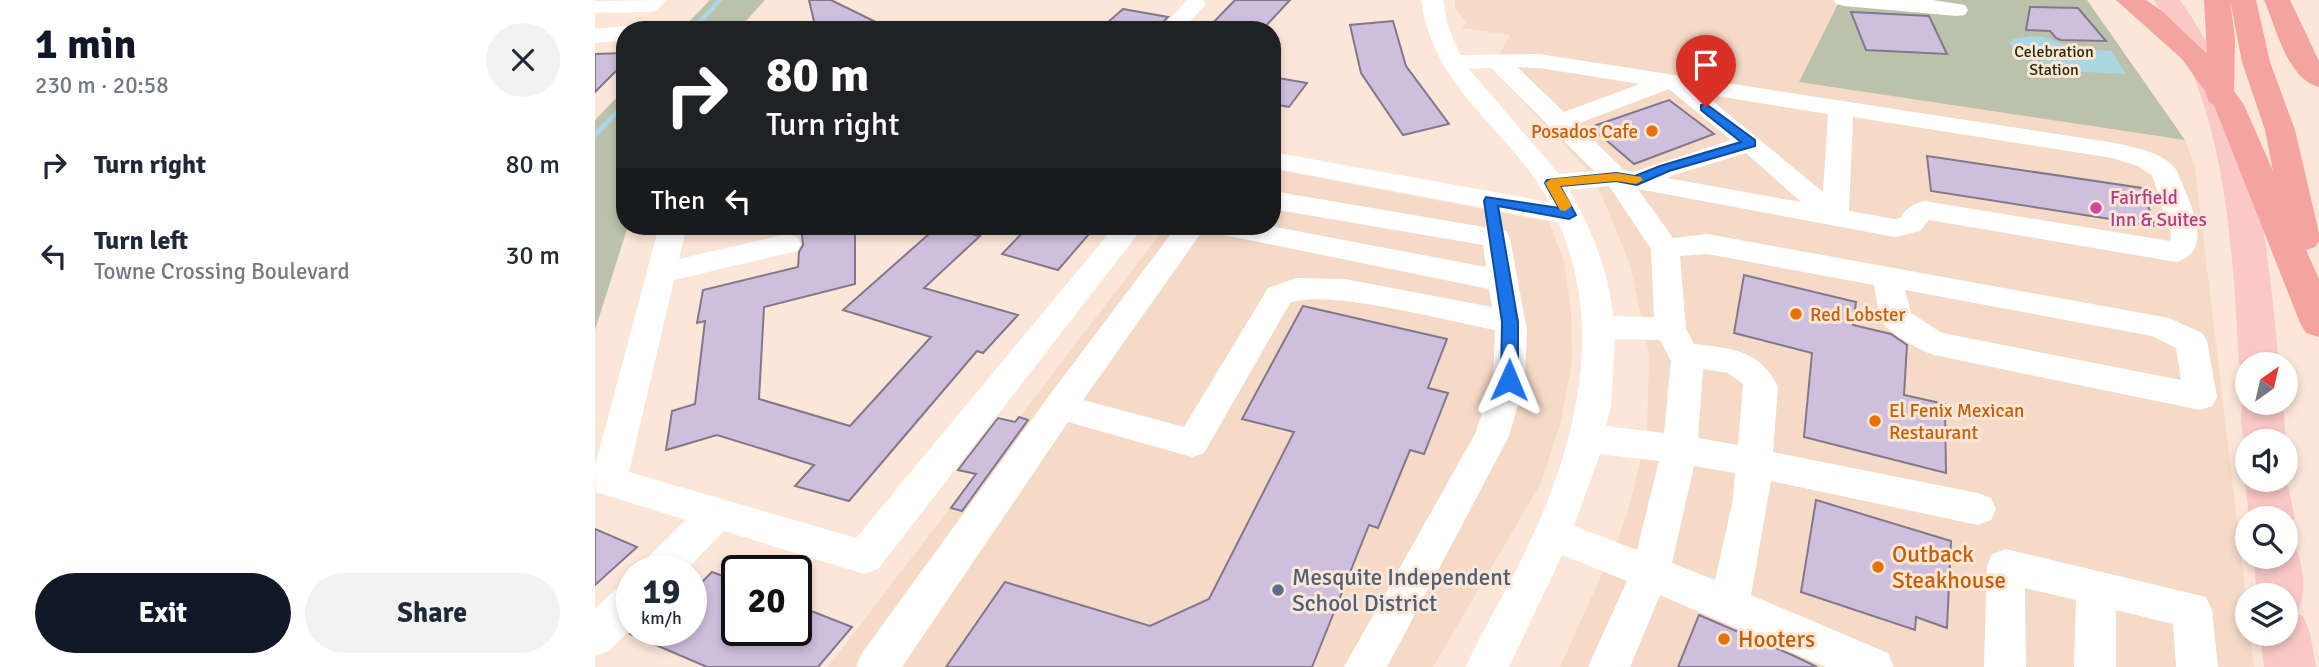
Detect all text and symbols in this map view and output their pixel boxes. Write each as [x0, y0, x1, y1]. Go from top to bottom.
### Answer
text: 1 min [35, 19, 136, 70]
button: close [486, 23, 560, 97]
pin [1676, 35, 1736, 107]
park label: Celebration Station [2014, 42, 2094, 80]
text: 80 m [766, 45, 869, 105]
icon: arrive [1687, 46, 1725, 84]
icon: right [651, 49, 742, 140]
text: 230 m · 20:58 [35, 71, 169, 100]
text: Turn right [766, 105, 899, 144]
place label: Posados Cafe [1531, 120, 1638, 144]
marker: Posados Cafe [1644, 123, 1660, 139]
icon: right [35, 146, 73, 184]
text: Turn right [94, 149, 206, 181]
text: 80 m [505, 149, 560, 181]
icon: left [719, 182, 757, 220]
text: Then [651, 185, 705, 217]
place label: Fairfield Inn & Suites [2110, 186, 2207, 232]
marker: Fairfield Inn & Suites [2088, 200, 2104, 216]
text: Turn left [94, 225, 188, 257]
icon: left [35, 237, 73, 275]
text: 30 m [505, 240, 560, 272]
text: Towne Crossing Boulevard [94, 257, 350, 286]
place label: Red Lobster [1810, 303, 1906, 327]
marker: Red Lobster [1788, 306, 1804, 322]
position arrow [1472, 343, 1546, 417]
north arrow [2235, 352, 2298, 415]
map controls [2235, 352, 2298, 646]
place label: El Fenix Mexican Restaurant [1889, 399, 2024, 445]
marker: El Fenix Mexican Restaurant [1867, 413, 1883, 429]
button: sound [2235, 429, 2298, 492]
button: search [2235, 506, 2298, 569]
place label: Outback Steakhouse [1892, 540, 2006, 595]
speed limit sign: 20 [721, 555, 812, 646]
marker: Outback Steakhouse [1870, 559, 1886, 575]
place label: Mesquite Independent School District [1292, 563, 1511, 618]
text: 19 [643, 570, 680, 613]
button: Exit [35, 573, 291, 653]
button: Share [305, 573, 560, 653]
marker: Mesquite Independent School District [1270, 582, 1286, 598]
button: layers [2235, 583, 2298, 646]
text: km/h [641, 607, 682, 629]
place label: Hooters [1738, 625, 1815, 654]
marker: Hooters [1716, 631, 1732, 647]

